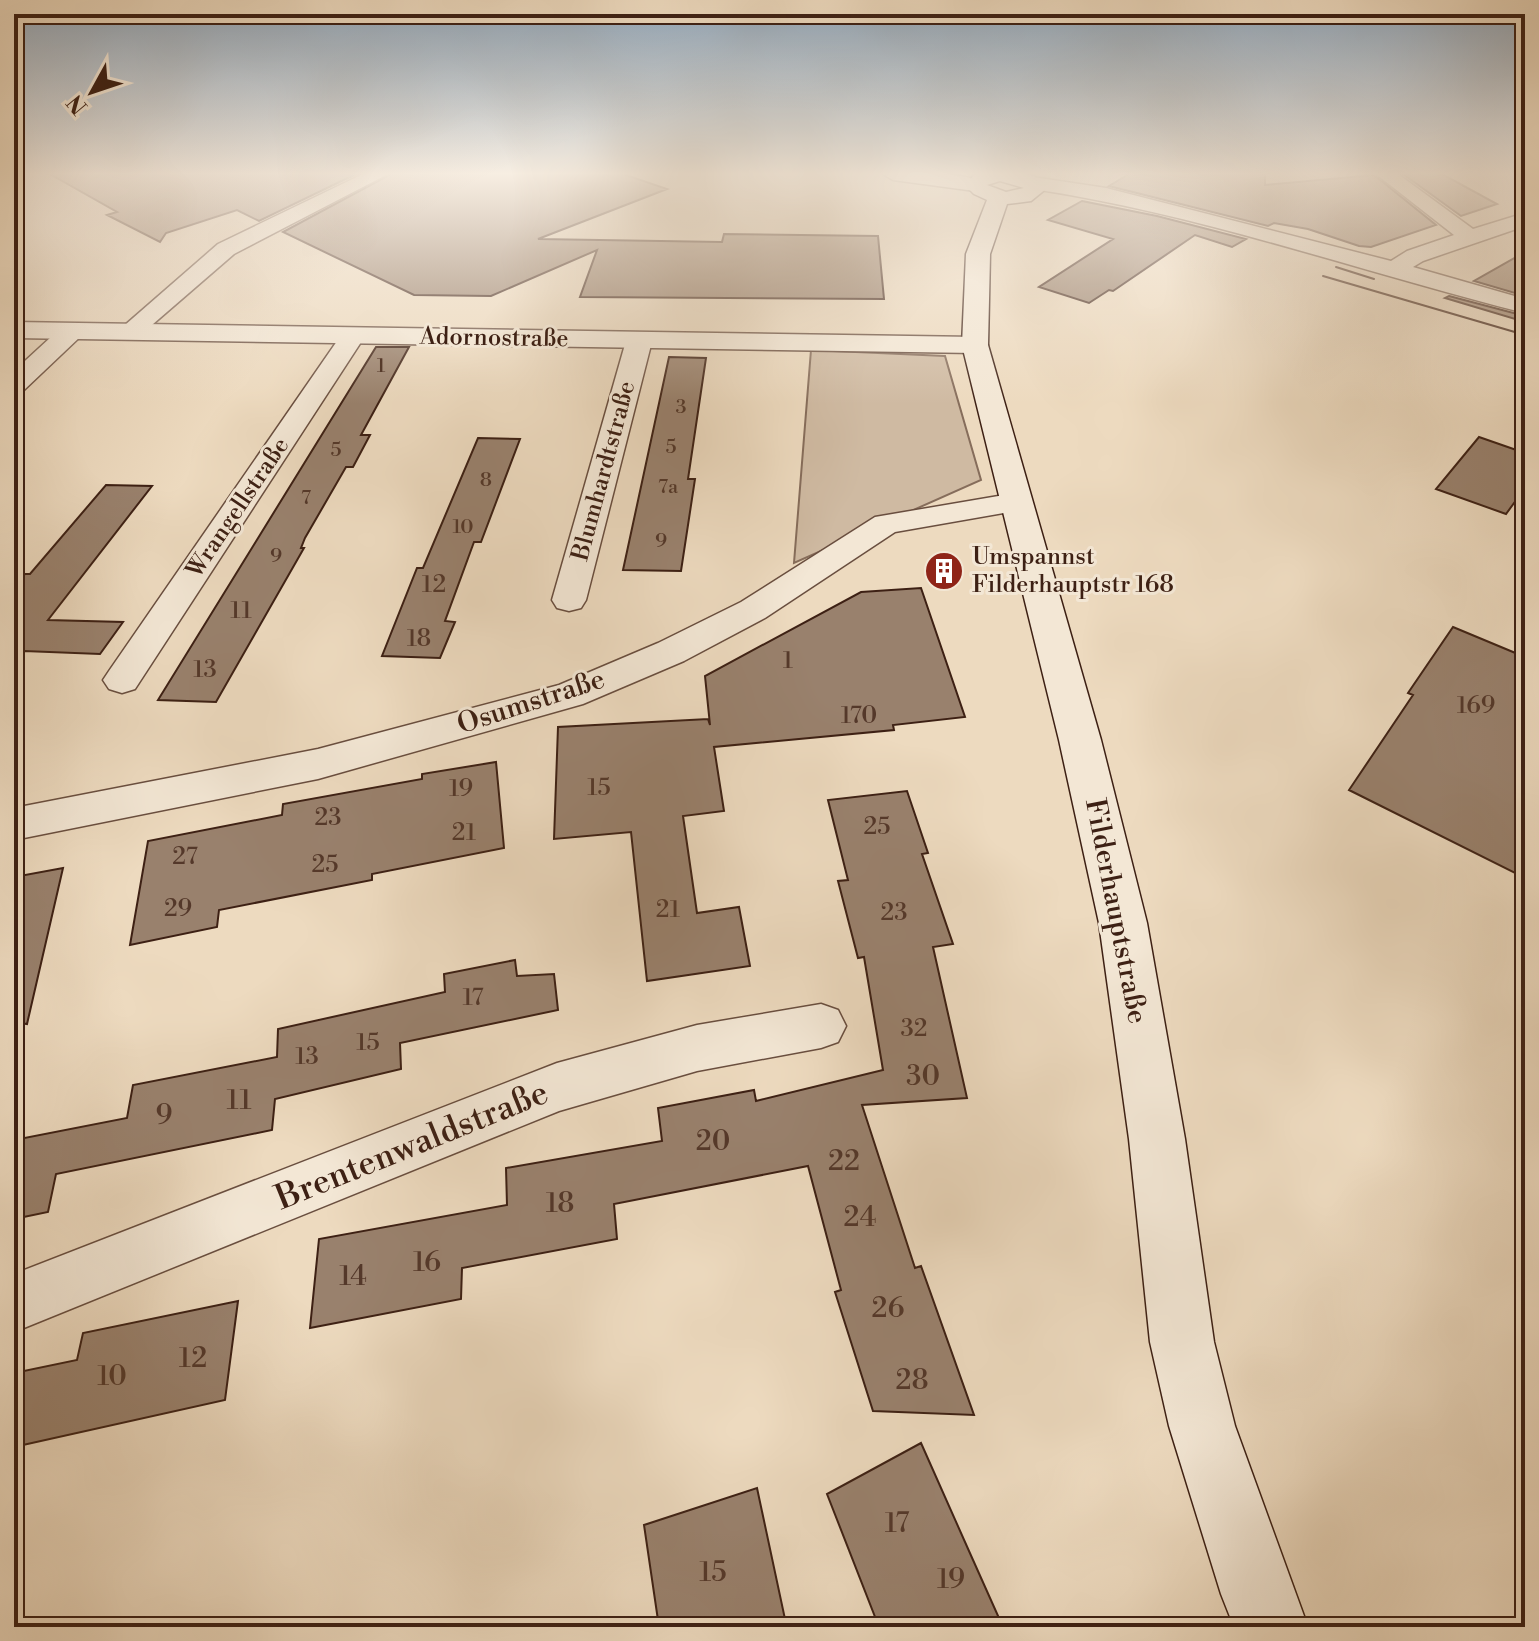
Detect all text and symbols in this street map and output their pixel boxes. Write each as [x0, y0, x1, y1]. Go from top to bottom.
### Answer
north arrow [52, 52, 132, 132]
text: N [62, 88, 94, 119]
street label: Adornostraße [418, 322, 569, 354]
house number: 1 [377, 354, 386, 379]
street label: Blumhardtstraße [565, 378, 642, 565]
house number: 3 [675, 395, 687, 420]
street label: Wrangellstraße [179, 432, 296, 585]
house number: 5 [665, 435, 677, 460]
house number: 5 [330, 438, 342, 463]
house number: 8 [480, 468, 492, 493]
house number: 7a [658, 475, 679, 500]
house number: 7 [301, 486, 311, 511]
house number: 10 [452, 515, 474, 540]
house number: 9 [655, 529, 667, 554]
place label: Umspannst Filderhauptstr 168 [972, 542, 1174, 600]
house number: 9 [270, 544, 282, 569]
building icon: Umspannst Filderhauptstr 168 [923, 550, 965, 592]
house number: 12 [422, 570, 446, 600]
house number: 11 [230, 596, 252, 626]
house number: 18 [407, 624, 431, 654]
house number: 1 [783, 646, 794, 676]
house number: 13 [193, 655, 217, 685]
street label: Osumstraße [453, 662, 609, 742]
house number: 169 [1457, 691, 1495, 721]
house number: 170 [841, 701, 877, 731]
house number: 15 [587, 773, 611, 803]
house number: 19 [449, 774, 473, 804]
street label: Filderhauptstraße [1077, 795, 1155, 1027]
house number: 23 [315, 803, 341, 833]
house number: 25 [864, 812, 890, 842]
house number: 21 [452, 818, 477, 848]
house number: 27 [172, 842, 198, 872]
house number: 25 [312, 850, 338, 880]
house number: 29 [164, 894, 192, 924]
house number: 21 [656, 895, 681, 925]
house number: 23 [881, 898, 907, 928]
house number: 17 [462, 983, 484, 1013]
house number: 32 [901, 1014, 927, 1044]
house number: 15 [356, 1028, 380, 1058]
house number: 13 [295, 1042, 319, 1072]
house number: 30 [906, 1059, 940, 1094]
street label: Brentenwaldstraße [269, 1072, 554, 1220]
house number: 11 [226, 1083, 252, 1118]
house number: 9 [156, 1098, 172, 1133]
house number: 20 [696, 1124, 730, 1159]
house number: 22 [828, 1144, 860, 1179]
house number: 18 [546, 1186, 574, 1221]
house number: 24 [844, 1200, 876, 1235]
house number: 16 [413, 1245, 441, 1280]
house number: 14 [339, 1259, 367, 1294]
house number: 26 [872, 1291, 904, 1326]
house number: 12 [179, 1341, 207, 1376]
house number: 10 [97, 1359, 127, 1394]
house number: 28 [895, 1363, 929, 1398]
house number: 17 [885, 1506, 909, 1541]
house number: 15 [699, 1555, 727, 1590]
house number: 19 [937, 1562, 965, 1597]

